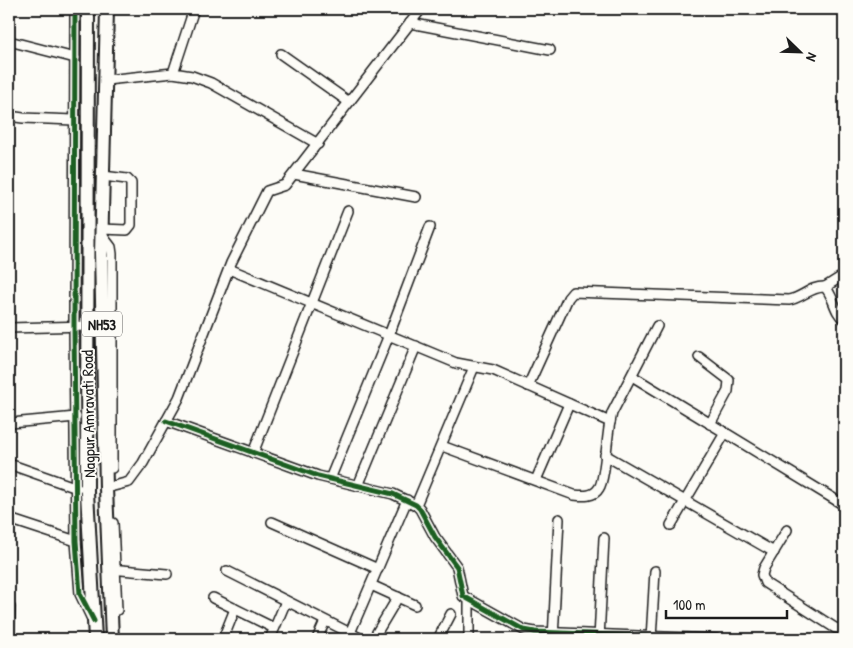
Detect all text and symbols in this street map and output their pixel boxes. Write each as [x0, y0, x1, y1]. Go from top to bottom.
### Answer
north arrow [776, 28, 826, 78]
text: N [802, 50, 823, 65]
road number: NH53 [82, 312, 122, 336]
street label: Nagpur Amravati Road [76, 350, 100, 478]
scale bar [666, 588, 787, 620]
text: 100 m [673, 594, 706, 615]

